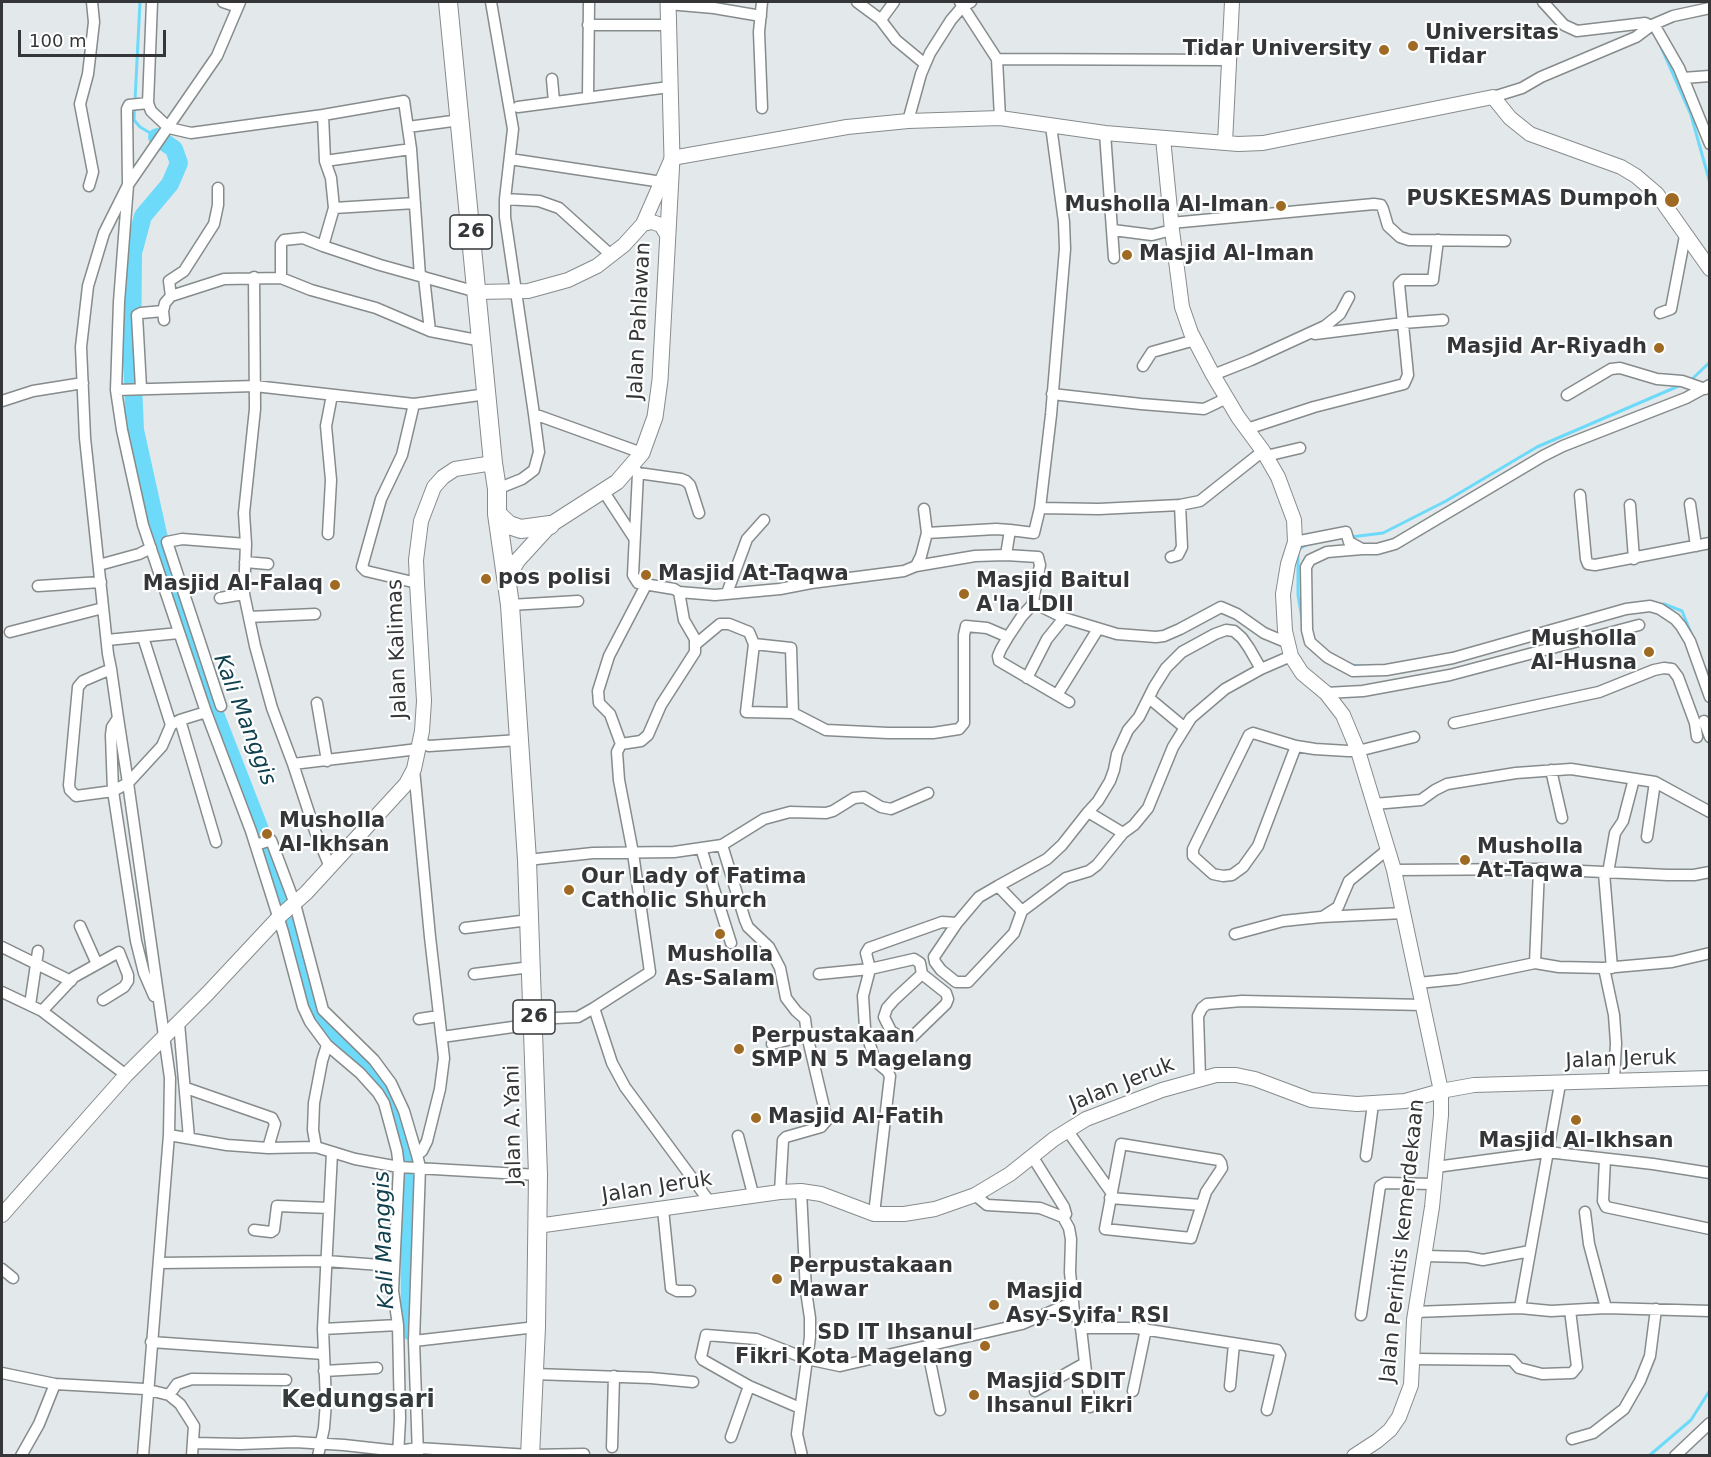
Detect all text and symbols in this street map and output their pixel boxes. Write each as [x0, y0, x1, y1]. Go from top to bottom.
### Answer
scale bar [21, 18, 170, 56]
place label: Universitas Tidar [1425, 21, 1559, 71]
text: 100 m [29, 30, 87, 51]
place label: Tidar University [1183, 37, 1372, 63]
marker: Universitas Tidar [1406, 39, 1420, 53]
marker: Tidar University [1377, 43, 1391, 57]
place label: PUSKESMAS Dumpoh [1406, 187, 1658, 213]
marker: PUSKESMAS Dumpoh [1663, 191, 1681, 209]
place label: Musholla Al-Iman [1064, 193, 1269, 219]
marker: Musholla Al-Iman [1274, 199, 1288, 213]
road number: 26 [450, 215, 492, 249]
street label: Jalan Pahlawan [623, 242, 657, 400]
place label: Masjid Al-Iman [1139, 242, 1314, 268]
marker: Masjid Al-Iman [1120, 248, 1134, 262]
place label: Masjid Ar-Riyadh [1446, 335, 1647, 361]
marker: Masjid Ar-Riyadh [1652, 341, 1666, 355]
place label: Masjid At-Taqwa [658, 562, 849, 588]
place label: pos polisi [498, 566, 611, 592]
marker: Masjid At-Taqwa [639, 568, 653, 582]
place label: Masjid Baitul A'la LDII [976, 569, 1130, 619]
place label: Masjid Al-Falaq [143, 572, 323, 598]
marker: pos polisi [479, 572, 493, 586]
marker: Masjid Al-Falaq [328, 578, 342, 592]
street label: Jalan Kalimas [383, 579, 413, 719]
marker: Masjid Baitul A'la LDII [957, 587, 971, 601]
place label: Musholla Al-Husna [1531, 627, 1637, 677]
marker: Musholla Al-Husna [1642, 645, 1656, 659]
water label: Kali Manggis [207, 651, 281, 789]
place label: Musholla Al-Ikhsan [279, 809, 390, 859]
marker: Musholla Al-Ikhsan [260, 827, 274, 841]
place label: Musholla At-Taqwa [1477, 835, 1583, 885]
marker: Musholla At-Taqwa [1458, 853, 1472, 867]
place label: Our Lady of Fatima Catholic Shurch [581, 865, 807, 915]
marker: Our Lady of Fatima Catholic Shurch [562, 883, 576, 897]
marker: Musholla As-Salam [713, 927, 727, 941]
place label: Musholla As-Salam [665, 943, 775, 993]
road number: 26 [513, 1000, 555, 1034]
place label: Perpustakaan SMP N 5 Magelang [751, 1024, 972, 1074]
marker: Perpustakaan SMP N 5 Magelang [732, 1042, 746, 1056]
street label: Jalan Jeruk [1565, 1045, 1677, 1075]
street label: Jalan Jeruk [1066, 1053, 1178, 1117]
street label: Jalan A.Yani [500, 1065, 528, 1185]
street label: Jalan Perintis kemerdekaan [1376, 1098, 1430, 1384]
place label: Masjid Al-Fatih [768, 1105, 944, 1131]
marker: Masjid Al-Fatih [749, 1111, 763, 1125]
marker: Masjid Al-Ikhsan [1569, 1113, 1583, 1127]
place label: Masjid Al-Ikhsan [1479, 1129, 1673, 1155]
street label: Jalan Jeruk [600, 1167, 714, 1209]
water label: Kali Manggis [369, 1170, 401, 1310]
place label: Perpustakaan Mawar [789, 1254, 953, 1304]
marker: Perpustakaan Mawar [770, 1272, 784, 1286]
place label: Masjid Asy-Syifa' RSI [1006, 1280, 1169, 1330]
marker: Masjid Asy-Syifa' RSI [987, 1298, 1001, 1312]
place label: SD IT Ihsanul Fikri Kota Magelang [735, 1321, 973, 1371]
marker: SD IT Ihsanul Fikri Kota Magelang [978, 1339, 992, 1353]
place label: Masjid SDIT Ihsanul Fikri [986, 1370, 1133, 1420]
district label: Kedungsari [281, 1387, 435, 1415]
marker: Masjid SDIT Ihsanul Fikri [967, 1388, 981, 1402]

